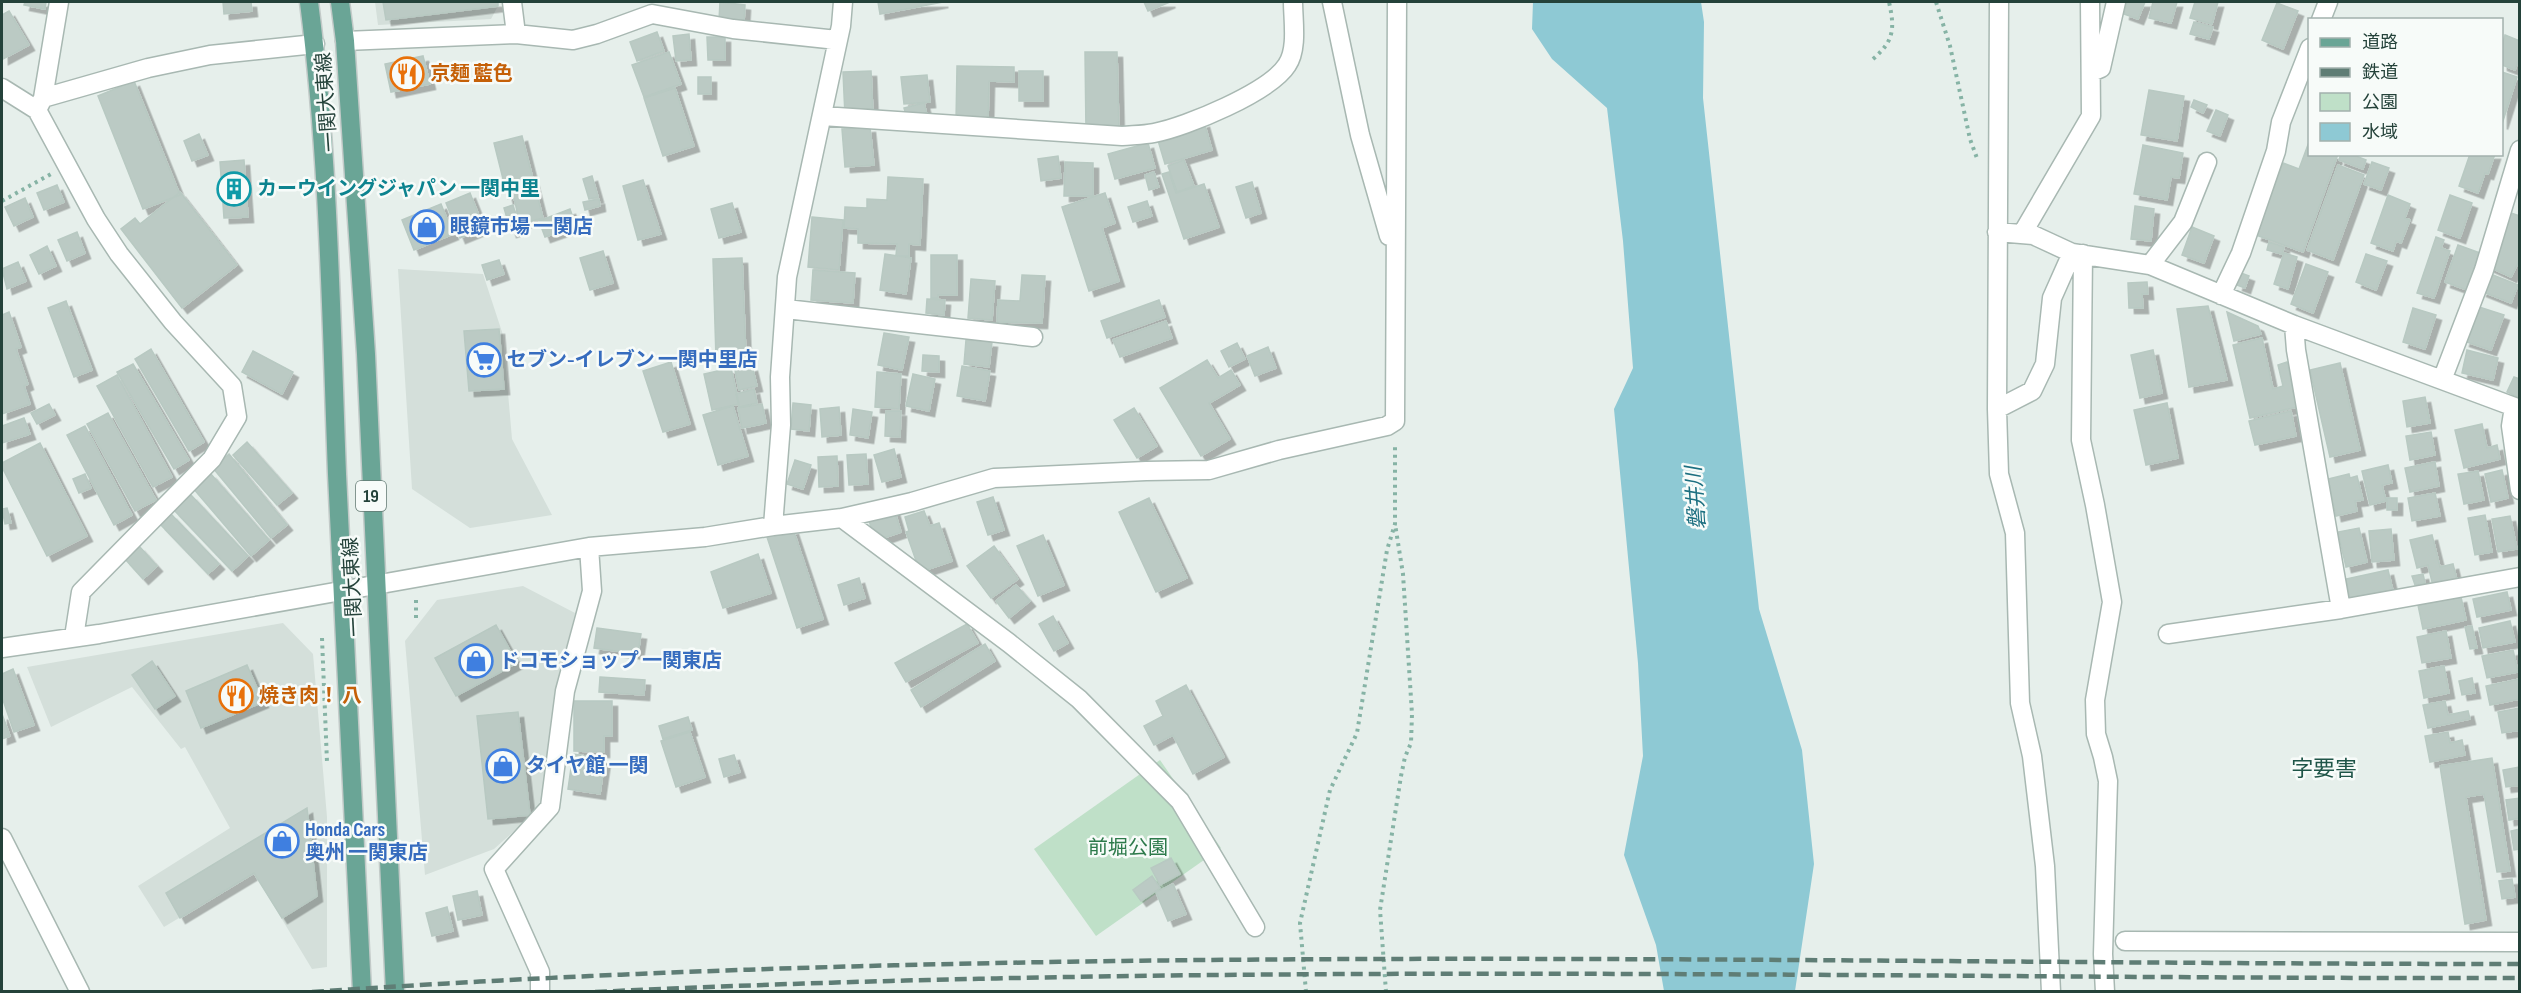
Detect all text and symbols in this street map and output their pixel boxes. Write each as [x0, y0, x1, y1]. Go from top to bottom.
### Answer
legend [2308, 18, 2503, 156]
text: 道路 [2362, 32, 2398, 53]
street label: 一関大東線 [312, 51, 342, 153]
restaurant icon: 京麺 藍色 [389, 56, 425, 92]
place label: 京麺 藍色 [430, 62, 513, 86]
text: 鉄道 [2362, 62, 2398, 83]
text: 公園 [2362, 92, 2398, 113]
text: 水域 [2362, 122, 2398, 143]
building icon: カーウイングジャパン 一関中里 [216, 171, 252, 207]
place label: カーウイングジャパン 一関中里 [257, 177, 540, 201]
shop icon: 眼鏡市場 一関店 [409, 209, 445, 245]
place label: 眼鏡市場 一関店 [450, 215, 593, 239]
supermarket icon: セブン-イレブン 一関中里店 [466, 342, 502, 378]
place label: セブン-イレブン 一関中里店 [507, 348, 758, 372]
water label: 磐井川 [1681, 464, 1711, 530]
road number: 19 [356, 481, 386, 511]
street label: 一関大東線 [338, 536, 368, 638]
shop icon: ドコモショップ 一関東店 [458, 643, 494, 679]
place label: ドコモショップ 一関東店 [499, 649, 722, 673]
restaurant icon: 焼き肉！ 八 [218, 678, 254, 714]
place label: 焼き肉！ 八 [259, 684, 362, 708]
shop icon: タイヤ館 一関 [485, 748, 521, 784]
place label: タイヤ館 一関 [526, 754, 649, 778]
district label: 字要害 [2291, 756, 2357, 783]
place label: Honda Cars 奥州 一関東店 [305, 818, 428, 865]
shop icon: Honda Cars 奥州 一関東店 [264, 823, 300, 859]
park label: 前堀公園 [1088, 836, 1168, 860]

